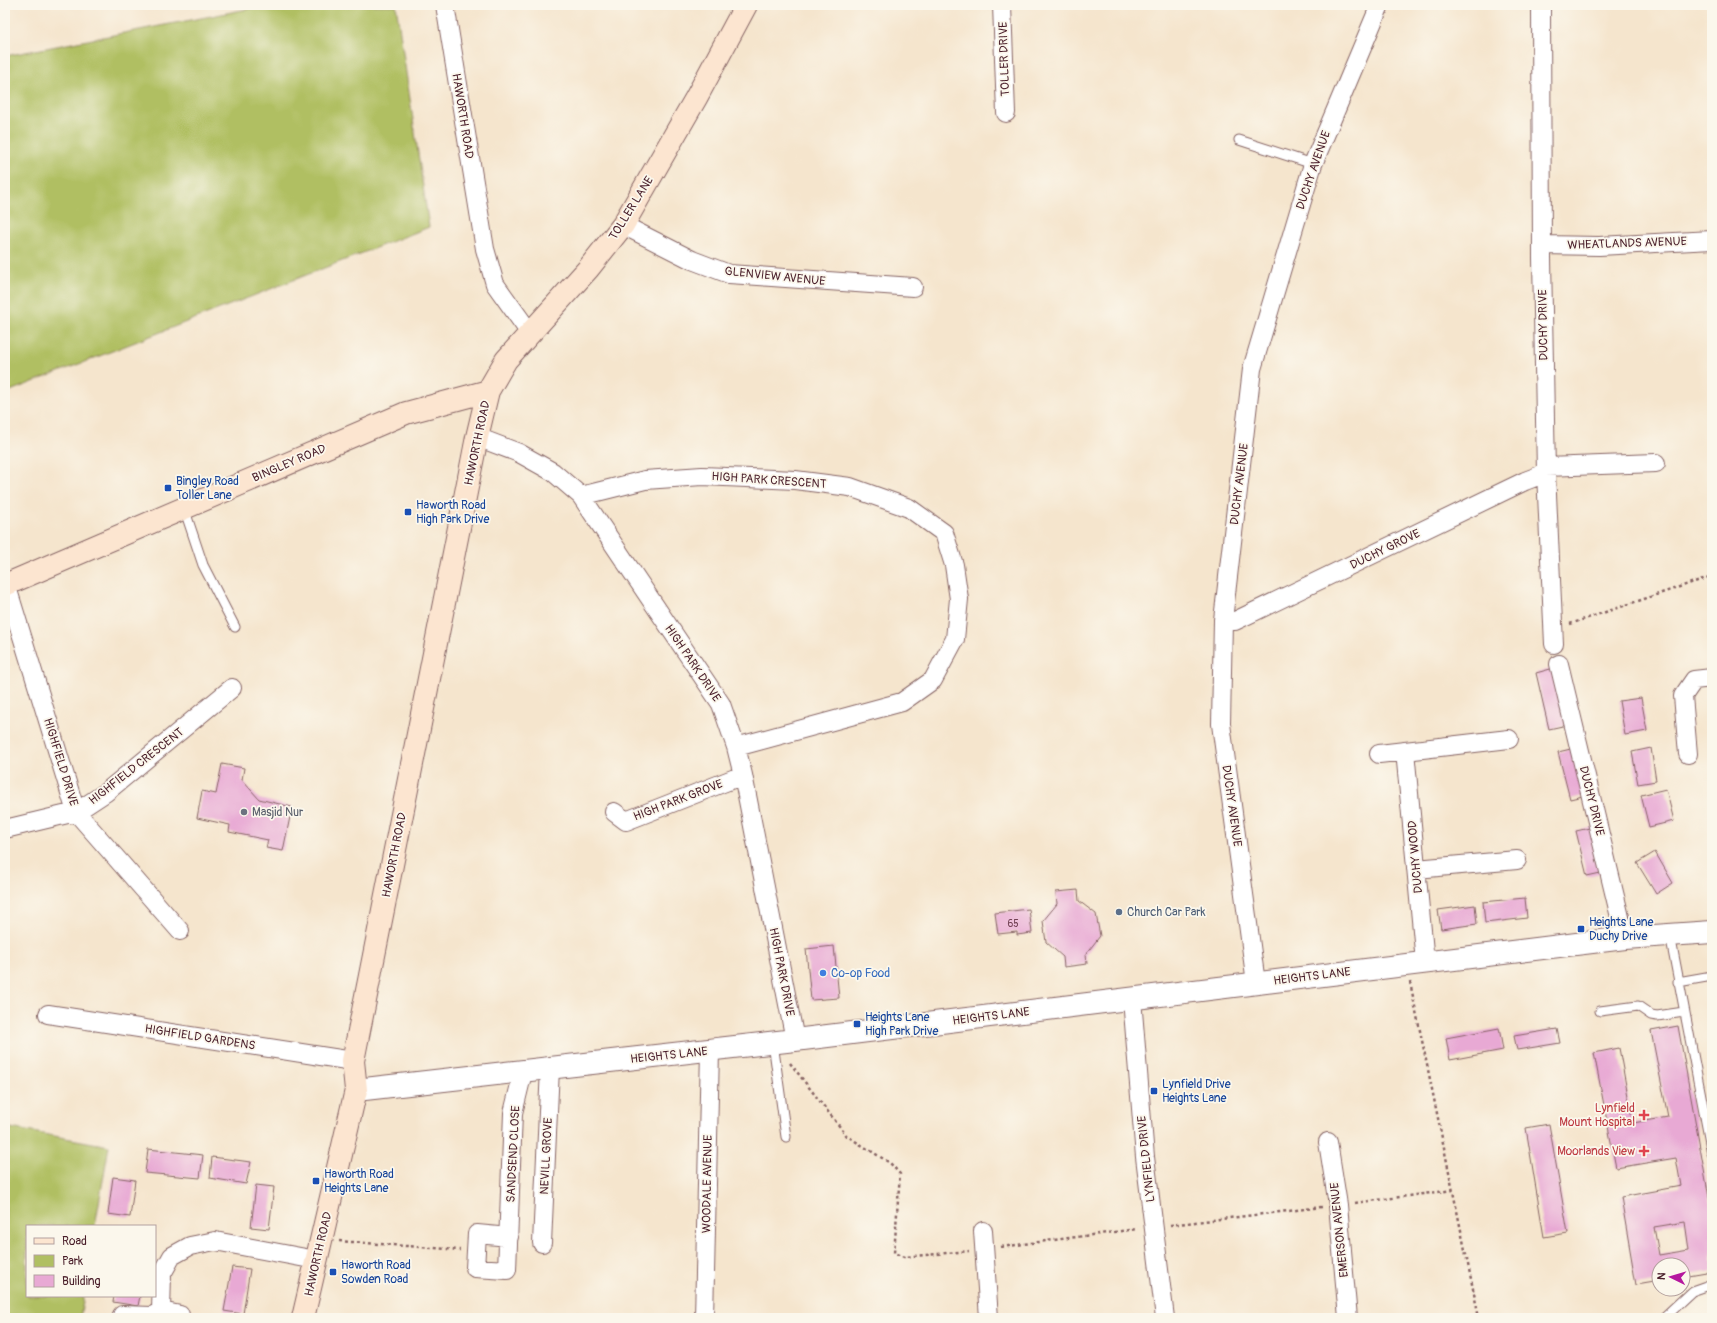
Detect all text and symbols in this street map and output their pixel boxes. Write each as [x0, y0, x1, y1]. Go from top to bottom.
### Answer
street label: TOLLER DRIVE [996, 21, 1013, 97]
street label: HAWORTH ROAD [448, 72, 477, 160]
street label: DUCHY AVENUE [1293, 129, 1334, 211]
street label: TOLLER LANE [606, 174, 657, 243]
street label: WHEATLANDS AVENUE [1567, 234, 1687, 253]
street label: GLENVIEW AVENUE [724, 264, 826, 289]
street label: DUCHY DRIVE [1535, 289, 1552, 361]
street label: HAWORTH ROAD [461, 399, 494, 487]
street label: BINGLEY ROAD [250, 441, 329, 486]
street label: DUCHY AVENUE [1227, 442, 1252, 526]
street label: HIGH PARK CRESCENT [711, 469, 827, 492]
place label: Bingley Road Toller Lane [176, 474, 239, 503]
marker: Bingley Road Toller Lane [163, 483, 173, 493]
place label: Haworth Road High Park Drive [416, 498, 489, 527]
marker: Haworth Road High Park Drive [403, 507, 413, 517]
street label: DUCHY GROVE [1348, 526, 1423, 573]
street label: HIGH PARK DRIVE [661, 622, 724, 705]
street label: HIGHFIELD DRIVE [40, 716, 81, 808]
street label: HIGHFIELD CRESCENT [86, 724, 187, 808]
street label: DUCHY AVENUE [1218, 764, 1245, 848]
street label: DUCHY DRIVE [1576, 765, 1607, 838]
street label: HIGH PARK GROVE [631, 776, 725, 824]
place label: Masjid Nur [252, 805, 304, 820]
marker: Masjid Nur [239, 807, 249, 817]
street label: HAWORTH ROAD [379, 811, 410, 899]
street label: DUCHY WOOD [1405, 819, 1426, 894]
place label: Church Car Park [1127, 905, 1206, 920]
marker: Church Car Park [1114, 907, 1124, 917]
place label: Heights Lane Duchy Drive [1589, 915, 1654, 944]
house number: 65 [1007, 918, 1019, 930]
marker: Heights Lane Duchy Drive [1576, 924, 1586, 934]
street label: HIGH PARK DRIVE [766, 926, 797, 1018]
street label: HEIGHTS LANE [1273, 964, 1352, 989]
place label: Co-op Food [831, 966, 890, 981]
marker: Co-op Food [818, 968, 828, 978]
street label: HEIGHTS LANE [952, 1004, 1031, 1029]
place label: Heights Lane High Park Drive [865, 1010, 938, 1039]
marker: Heights Lane High Park Drive [852, 1019, 862, 1029]
street label: HIGHFIELD GARDENS [144, 1021, 256, 1054]
street label: HEIGHTS LANE [630, 1044, 708, 1067]
place label: Lynfield Drive Heights Lane [1162, 1077, 1231, 1106]
marker: Lynfield Drive Heights Lane [1149, 1086, 1159, 1096]
place label: Lynfield Mount Hospital [1559, 1101, 1635, 1130]
street label: SANDSEND CLOSE [503, 1105, 524, 1203]
marker: Lynfield Mount Hospital [1638, 1109, 1650, 1121]
street label: LYNFIELD DRIVE [1134, 1115, 1158, 1203]
street label: NEVILL GROVE [537, 1117, 556, 1195]
street label: WOODALE AVENUE [699, 1135, 716, 1233]
place label: Moorlands View [1557, 1144, 1635, 1159]
marker: Moorlands View [1638, 1145, 1650, 1157]
place label: Haworth Road Heights Lane [324, 1167, 394, 1196]
marker: Haworth Road Heights Lane [311, 1176, 321, 1186]
street label: EMERSON AVENUE [1327, 1182, 1352, 1278]
street label: HAWORTH ROAD [301, 1210, 336, 1298]
legend [26, 1225, 156, 1297]
text: Road [62, 1234, 87, 1249]
text: Park [62, 1254, 83, 1269]
north arrow [1651, 1257, 1691, 1297]
place label: Haworth Road Sowden Road [341, 1258, 411, 1287]
marker: Haworth Road Sowden Road [328, 1267, 338, 1277]
text: N [1655, 1271, 1668, 1280]
text: Building [62, 1274, 101, 1289]

